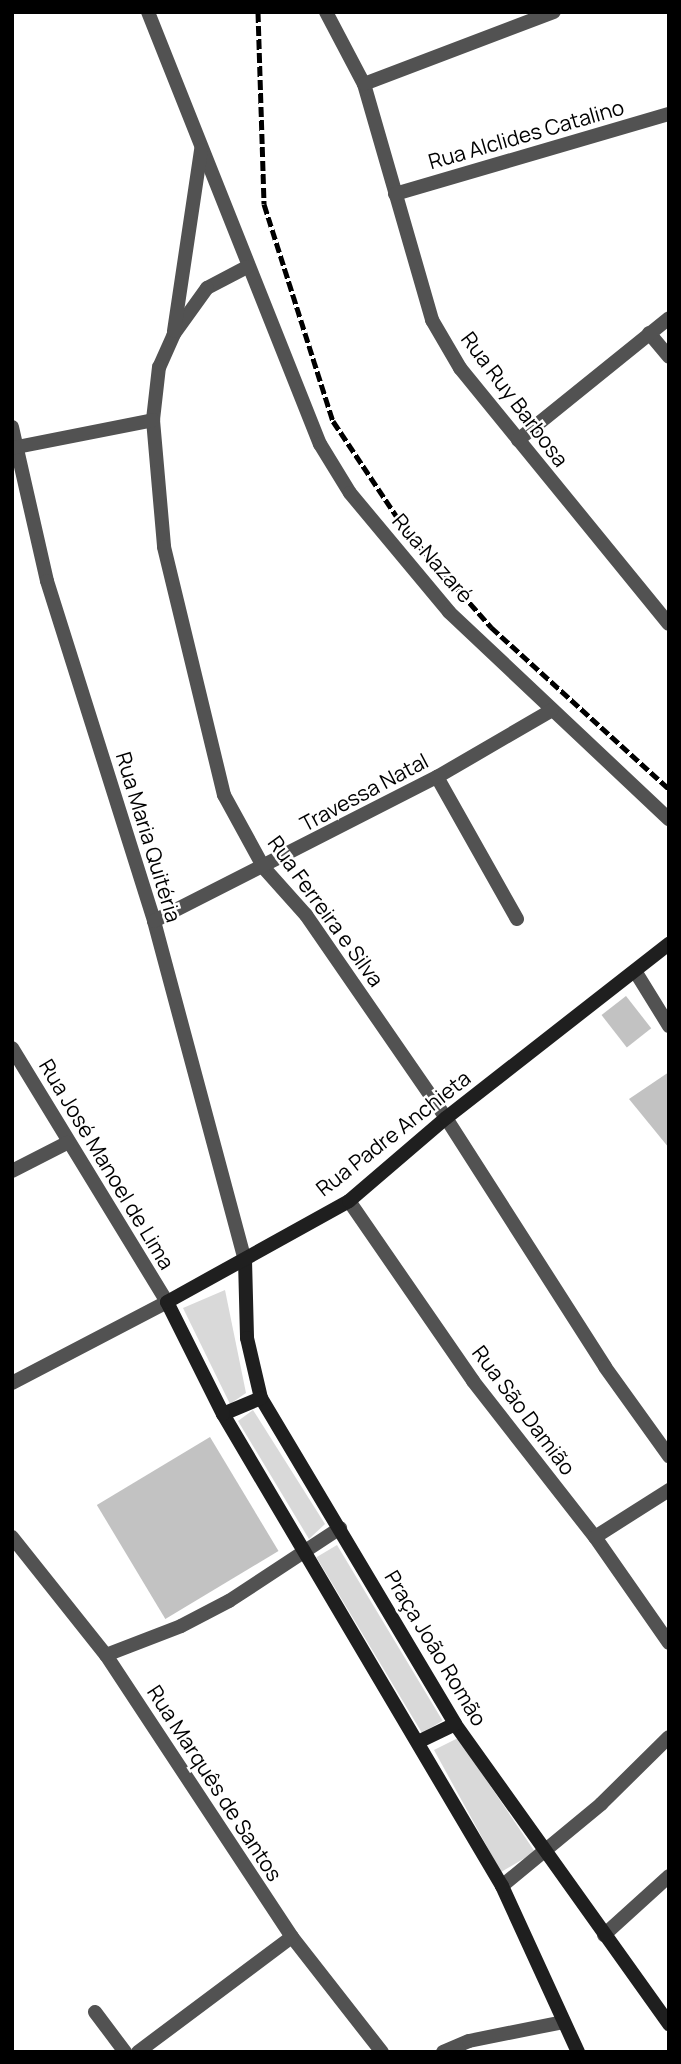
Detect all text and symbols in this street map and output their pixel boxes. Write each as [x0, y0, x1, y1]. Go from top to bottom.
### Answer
street label: Rua Alclides Catalino [425, 94, 627, 174]
street label: Rua Ruy Barbosa [456, 327, 574, 471]
street label: Rua Nazaré [388, 508, 478, 608]
street label: Travessa Natal [296, 748, 432, 836]
street label: Rua Maria Quitéria [111, 749, 187, 925]
street label: Rua Ferreira e Silva [263, 831, 389, 991]
street label: Rua José Manoel de Lima [34, 1054, 180, 1274]
street label: Rua Padre Anchieta [311, 1065, 475, 1201]
street label: Rua São Damião [467, 1340, 581, 1480]
street label: Praça João Romão [380, 1566, 492, 1730]
street label: Rua Marquês de Santos [142, 1680, 288, 1886]

